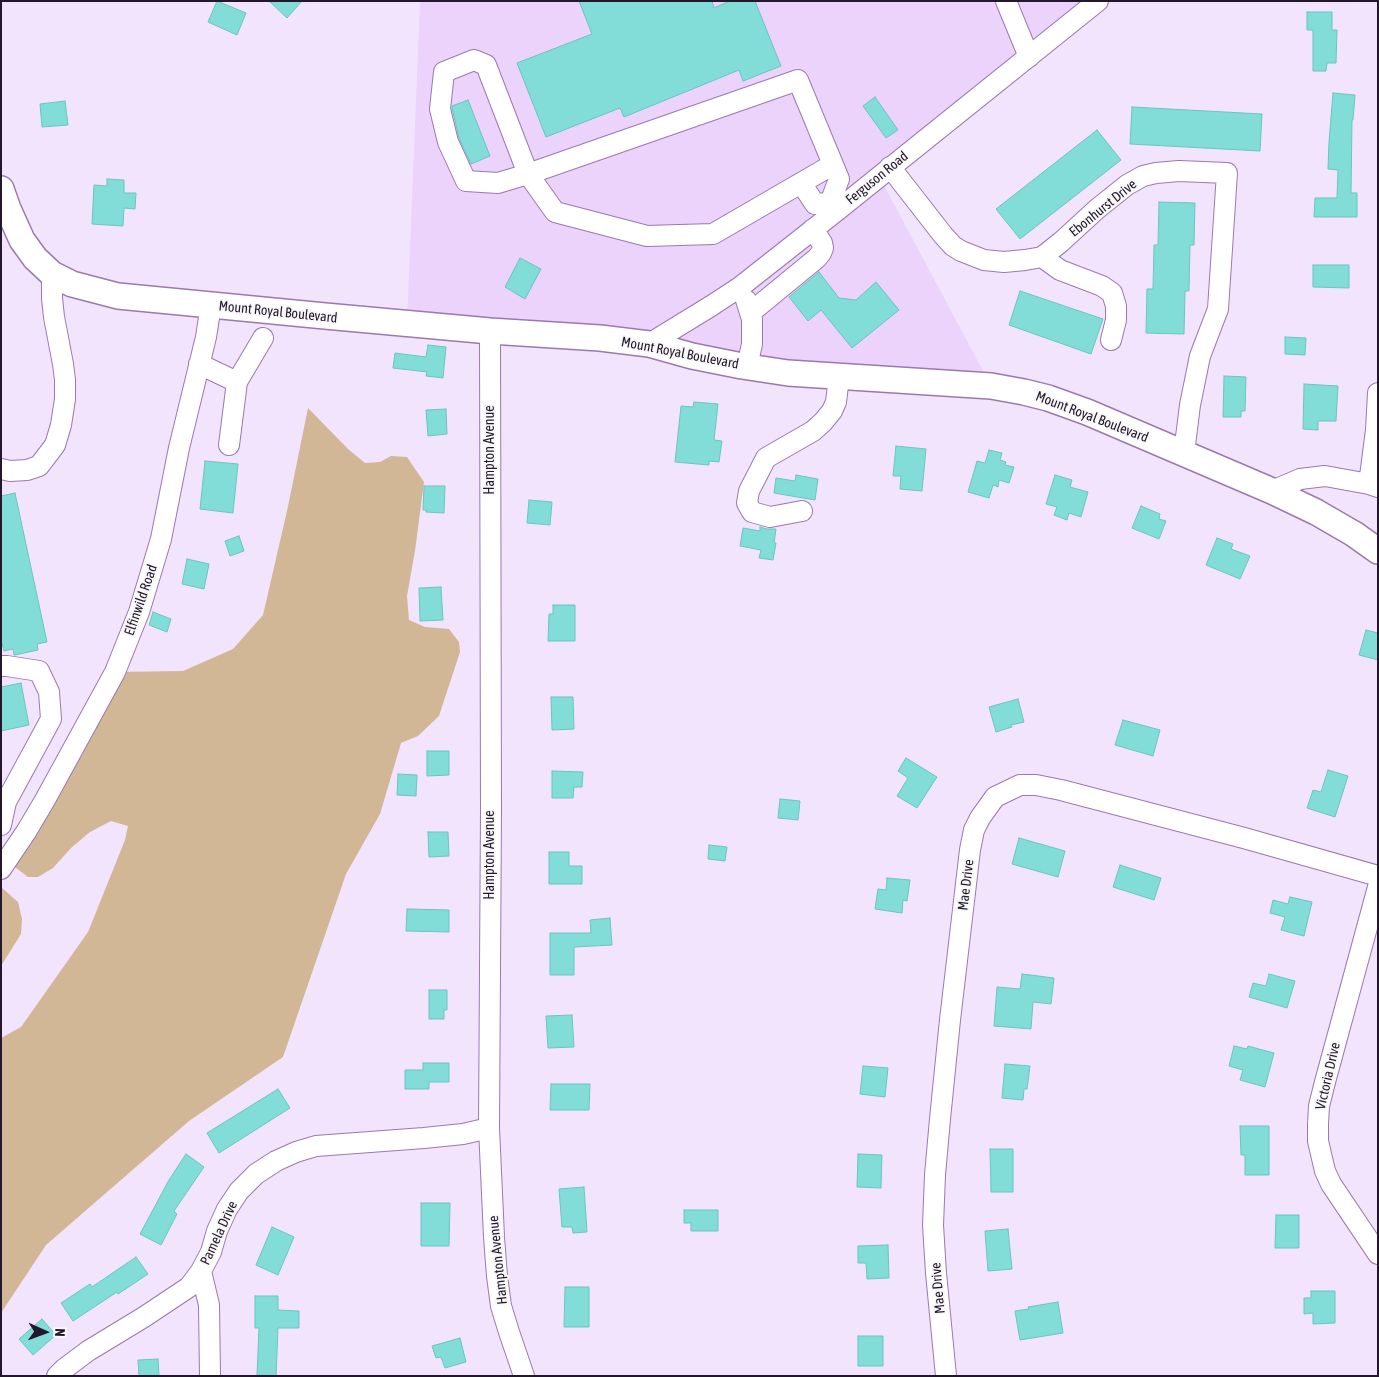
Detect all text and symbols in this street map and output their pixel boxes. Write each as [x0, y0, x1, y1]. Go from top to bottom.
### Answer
street label: Ferguson Road [843, 148, 911, 208]
street label: Ebonhurst Drive [1066, 176, 1140, 240]
street label: Mount Royal Boulevard [218, 297, 338, 327]
street label: Mount Royal Boulevard [620, 333, 740, 373]
street label: Mount Royal Boulevard [1033, 388, 1151, 446]
street label: Hampton Avenue [482, 405, 498, 495]
street label: Elfinwild Road [121, 562, 161, 638]
street label: Hampton Avenue [482, 810, 498, 900]
street label: Mae Drive [955, 858, 977, 912]
street label: Victoria Drive [1312, 1041, 1344, 1111]
street label: Pamela Drive [197, 1198, 241, 1268]
street label: Hampton Avenue [485, 1215, 511, 1305]
street label: Mae Drive [927, 1262, 949, 1314]
north arrow [20, 1307, 70, 1357]
text: N [52, 1328, 68, 1337]

